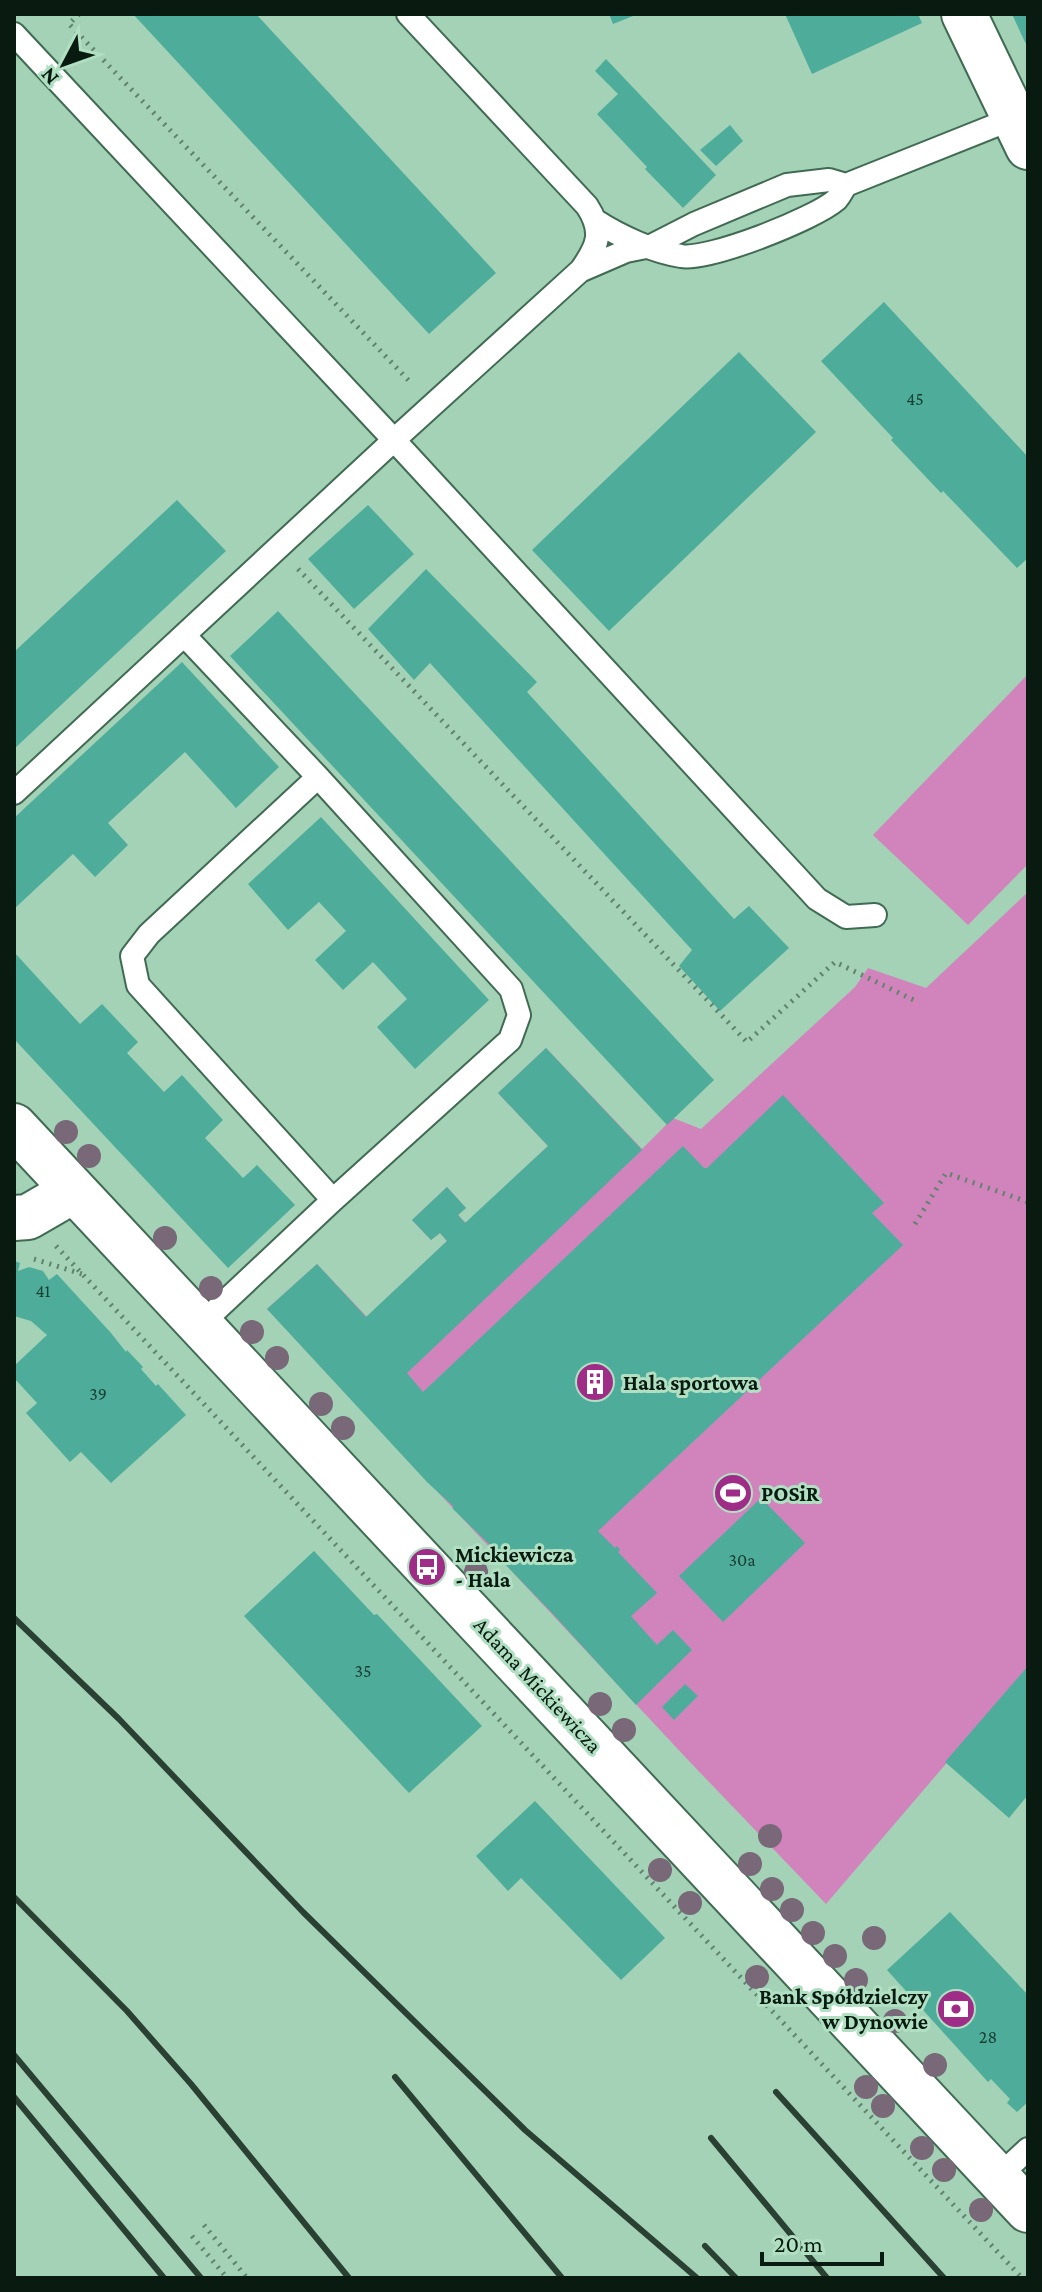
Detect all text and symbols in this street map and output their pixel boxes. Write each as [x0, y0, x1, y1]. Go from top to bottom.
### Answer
north arrow [24, 24, 104, 104]
text: N [35, 63, 64, 91]
house number: 45 [906, 389, 924, 409]
house number: 41 [35, 1281, 51, 1301]
building icon: Hala sportowa [574, 1361, 616, 1403]
place label: Hala sportowa [623, 1370, 759, 1395]
house number: 39 [89, 1384, 107, 1404]
sports icon: POSiR [712, 1472, 754, 1514]
place label: POSiR [761, 1481, 820, 1506]
place label: Mickiewicza - Hala [455, 1542, 574, 1592]
bus stop icon: Mickiewicza - Hala [406, 1546, 448, 1588]
house number: 30a [728, 1550, 756, 1570]
street label: Adama Mickiewicza [469, 1612, 607, 1758]
house number: 35 [354, 1661, 372, 1681]
place label: Bank Spółdzielczy w Dynowie [759, 1984, 928, 2034]
bank icon: Bank Spółdzielczy w Dynowie [935, 1988, 977, 2030]
house number: 28 [979, 2027, 997, 2047]
scale bar [762, 2216, 882, 2266]
text: 20 m [774, 2230, 823, 2257]

